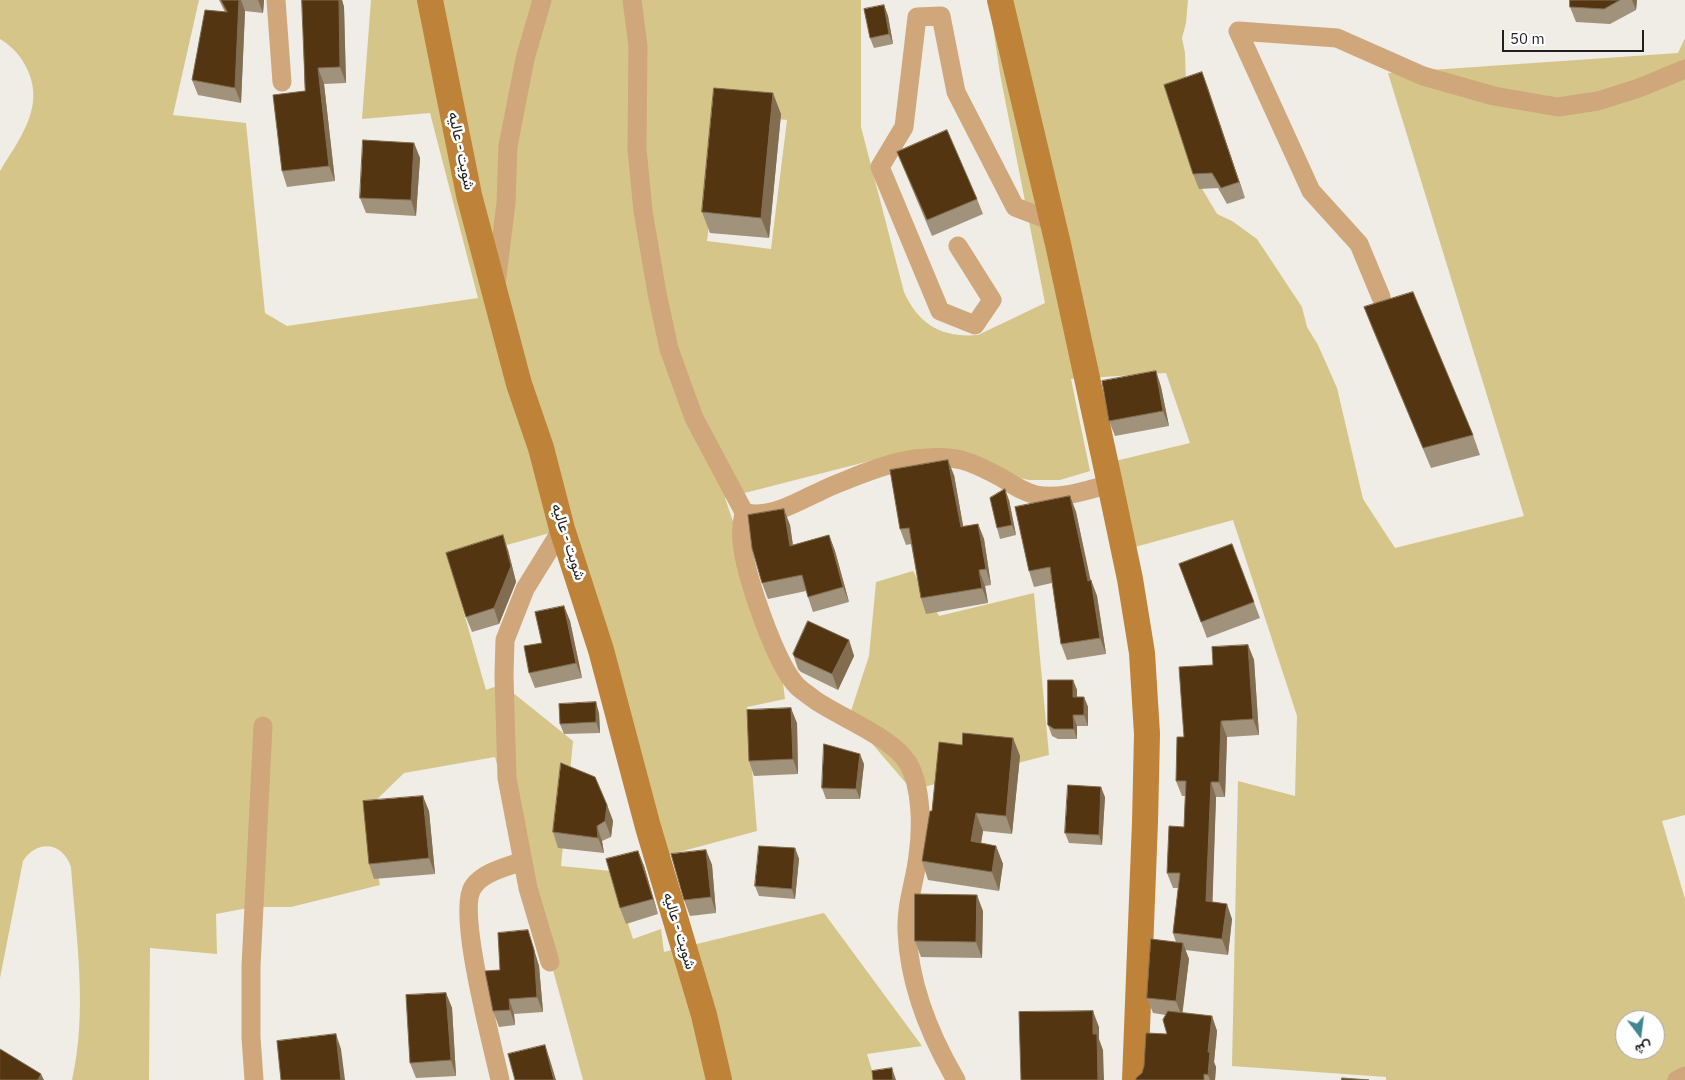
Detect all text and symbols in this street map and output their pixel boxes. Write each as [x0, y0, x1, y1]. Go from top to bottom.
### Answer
scale bar [1505, 20, 1648, 52]
text: 50 m [1510, 29, 1545, 48]
street label: شويت - عاليه [444, 110, 478, 192]
street label: شويت - عاليه [547, 501, 589, 583]
street label: شويت - عاليه [659, 890, 699, 972]
north arrow [1615, 1010, 1665, 1060]
text: ش [1633, 1038, 1654, 1059]

